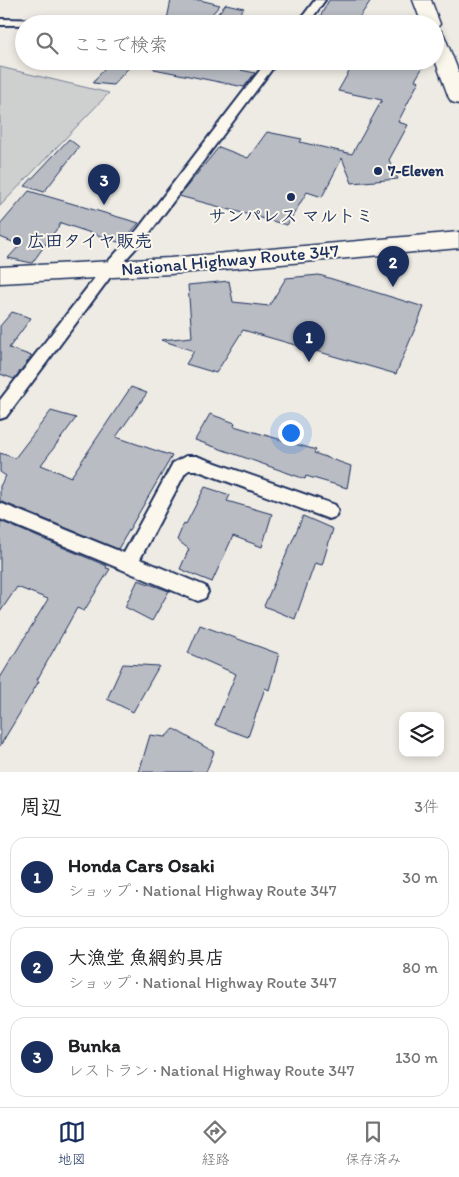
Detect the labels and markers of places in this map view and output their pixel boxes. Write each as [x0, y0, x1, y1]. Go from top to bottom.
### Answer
place label: 7-Eleven [387, 162, 444, 180]
pin: 3 [88, 164, 120, 205]
marker: 7-Eleven [372, 165, 384, 177]
marker: サンパレス マルトミ [285, 191, 297, 203]
place label: サンパレス マルトミ [209, 205, 373, 227]
place label: 広田タイヤ販売 [27, 230, 152, 252]
marker: 広田タイヤ販売 [11, 235, 23, 247]
pin: 2 [377, 246, 409, 287]
pin: 1 [293, 321, 325, 362]

